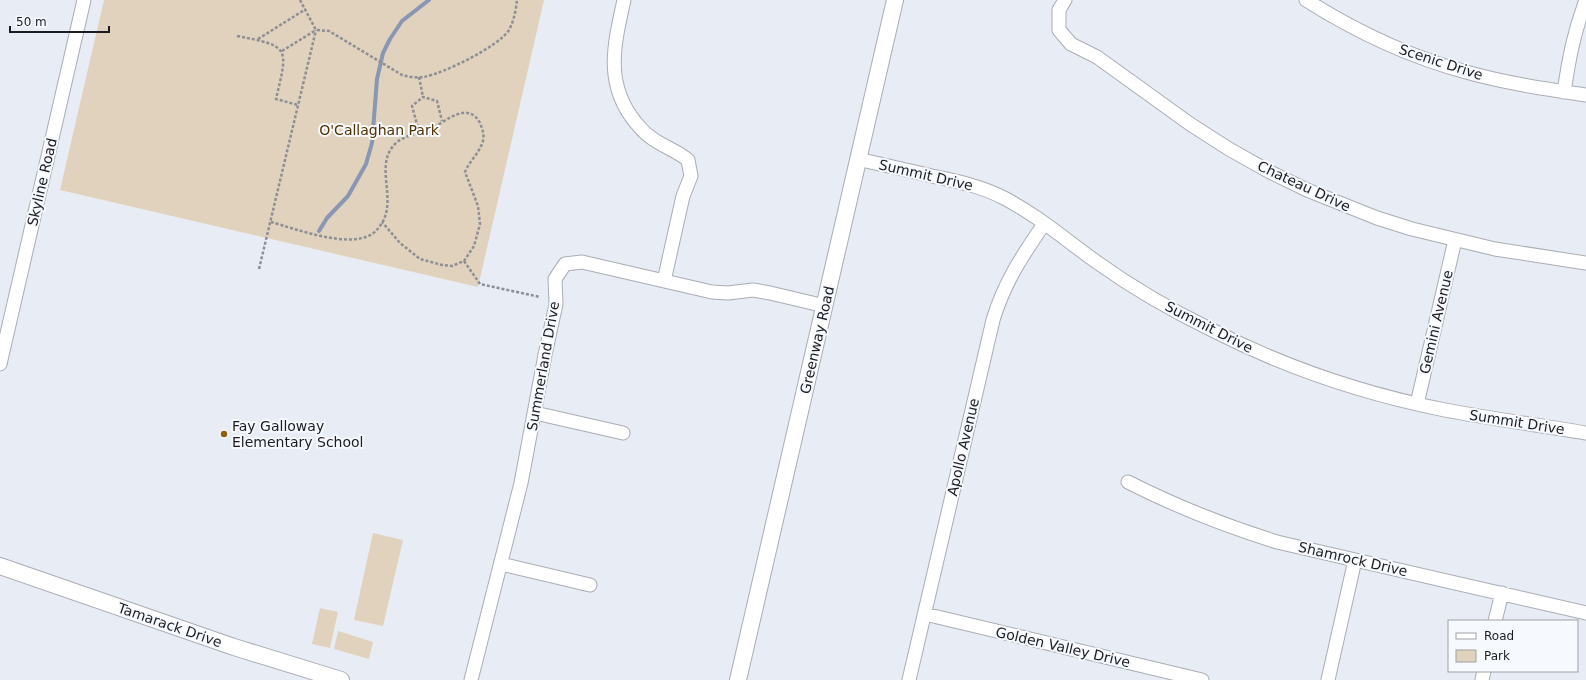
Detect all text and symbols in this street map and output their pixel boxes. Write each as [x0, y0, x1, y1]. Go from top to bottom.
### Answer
scale bar [10, 8, 109, 34]
text: 50 m [16, 15, 47, 29]
street label: Scenic Drive [1397, 41, 1485, 83]
park label: O'Callaghan Park [319, 122, 440, 138]
street label: Skyline Road [24, 137, 60, 227]
street label: Summit Drive [877, 156, 975, 194]
street label: Chateau Drive [1255, 157, 1353, 215]
street label: Gemini Avenue [1416, 268, 1456, 376]
street label: Greenway Road [797, 284, 837, 396]
street label: Summit Drive [1163, 298, 1255, 356]
street label: Summerland Drive [524, 300, 562, 432]
street label: Apollo Avenue [944, 397, 982, 497]
street label: Summit Drive [1468, 407, 1566, 437]
place label: Fay Galloway Elementary School [232, 418, 364, 450]
marker: Fay Galloway Elementary School [219, 429, 229, 439]
street label: Shamrock Drive [1297, 539, 1409, 579]
street label: Tamarack Drive [115, 599, 224, 650]
legend [1448, 620, 1578, 672]
street label: Golden Valley Drive [994, 624, 1132, 670]
text: Road [1484, 629, 1514, 643]
text: Park [1484, 649, 1510, 663]

